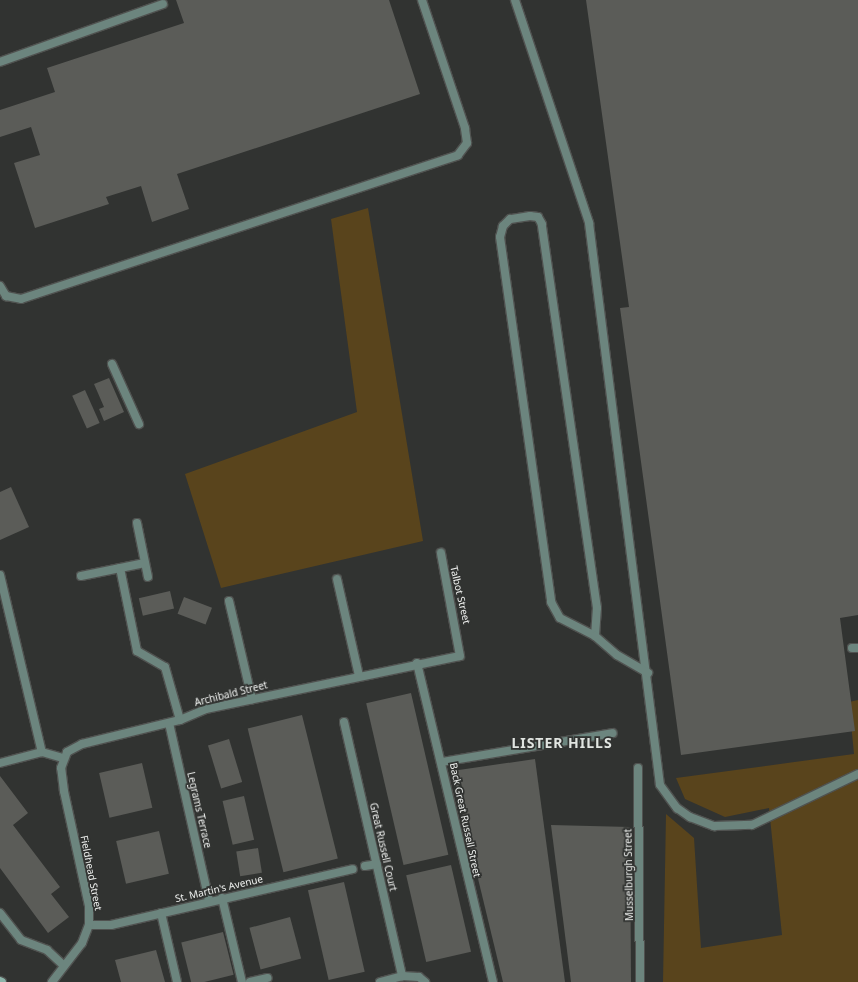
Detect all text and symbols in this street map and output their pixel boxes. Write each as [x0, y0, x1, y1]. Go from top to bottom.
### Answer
street label: Talbot Street [447, 565, 473, 625]
street label: Archibald Street [193, 679, 269, 709]
district label: LISTER HILLS [511, 735, 613, 751]
street label: Back Great Russell Street [447, 762, 483, 878]
street label: Legrams Terrace [184, 771, 214, 849]
street label: Great Russell Court [367, 802, 399, 892]
street label: Musselburgh Street [622, 829, 636, 921]
street label: Fieldhead Street [78, 834, 104, 912]
street label: St. Martin's Avenue [174, 873, 264, 905]

